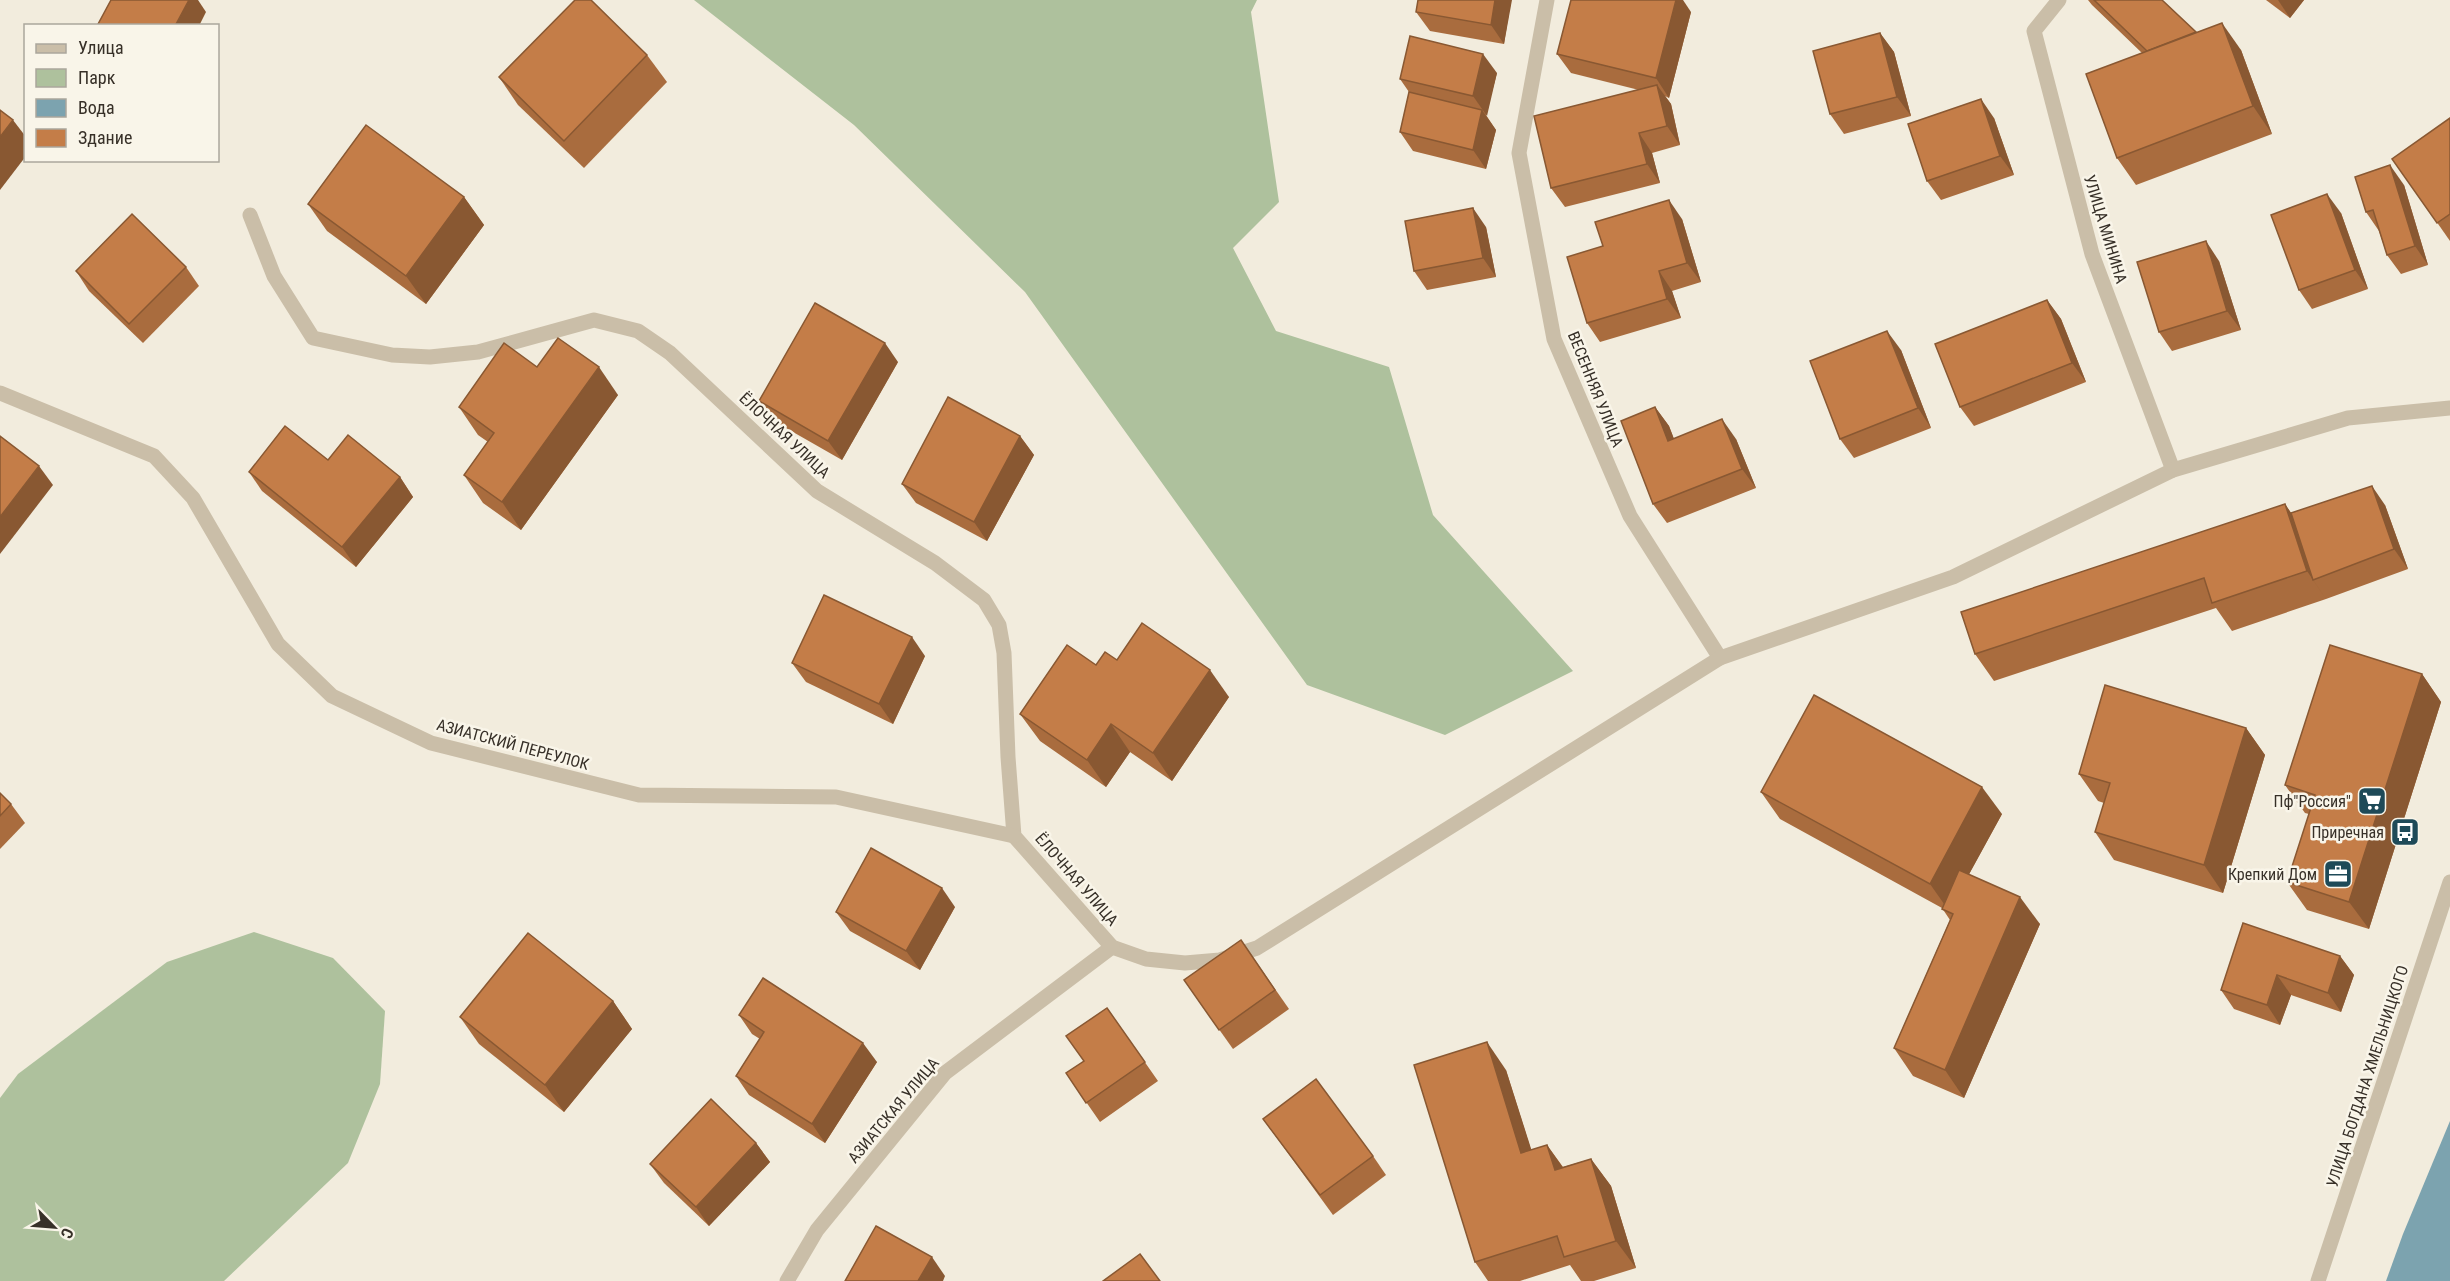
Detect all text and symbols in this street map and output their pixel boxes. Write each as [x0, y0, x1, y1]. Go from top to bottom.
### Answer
legend [24, 24, 219, 162]
text: Улица [78, 37, 124, 58]
text: Парк [78, 67, 116, 88]
text: Вода [78, 97, 115, 118]
text: Здание [78, 127, 132, 148]
street label: УЛИЦА МИНИНА [2080, 173, 2131, 286]
street label: ВЕСЕННЯЯ УЛИЦА [1564, 329, 1627, 450]
street label: ЁЛОЧНАЯ УЛИЦА [736, 389, 834, 482]
street label: АЗИАТСКИЙ ПЕРЕУЛОК [435, 715, 591, 774]
supermarket icon: Пф"Россия" [2356, 785, 2388, 817]
place label: Пф"Россия" [2274, 792, 2351, 811]
bus stop icon: Приречная [2389, 816, 2421, 848]
place label: Приречная [2311, 823, 2384, 842]
street label: ЁЛОЧНАЯ УЛИЦА [1031, 829, 1122, 930]
office icon: Крепкий Дом [2322, 858, 2354, 890]
place label: Крепкий Дом [2228, 865, 2317, 884]
street label: УЛИЦА БОГДАНА ХМЕЛЬНИЦКОГО [2323, 963, 2412, 1189]
street label: АЗИАТСКАЯ УЛИЦА [844, 1054, 943, 1167]
north arrow [24, 1197, 84, 1257]
text: С [57, 1225, 78, 1241]

